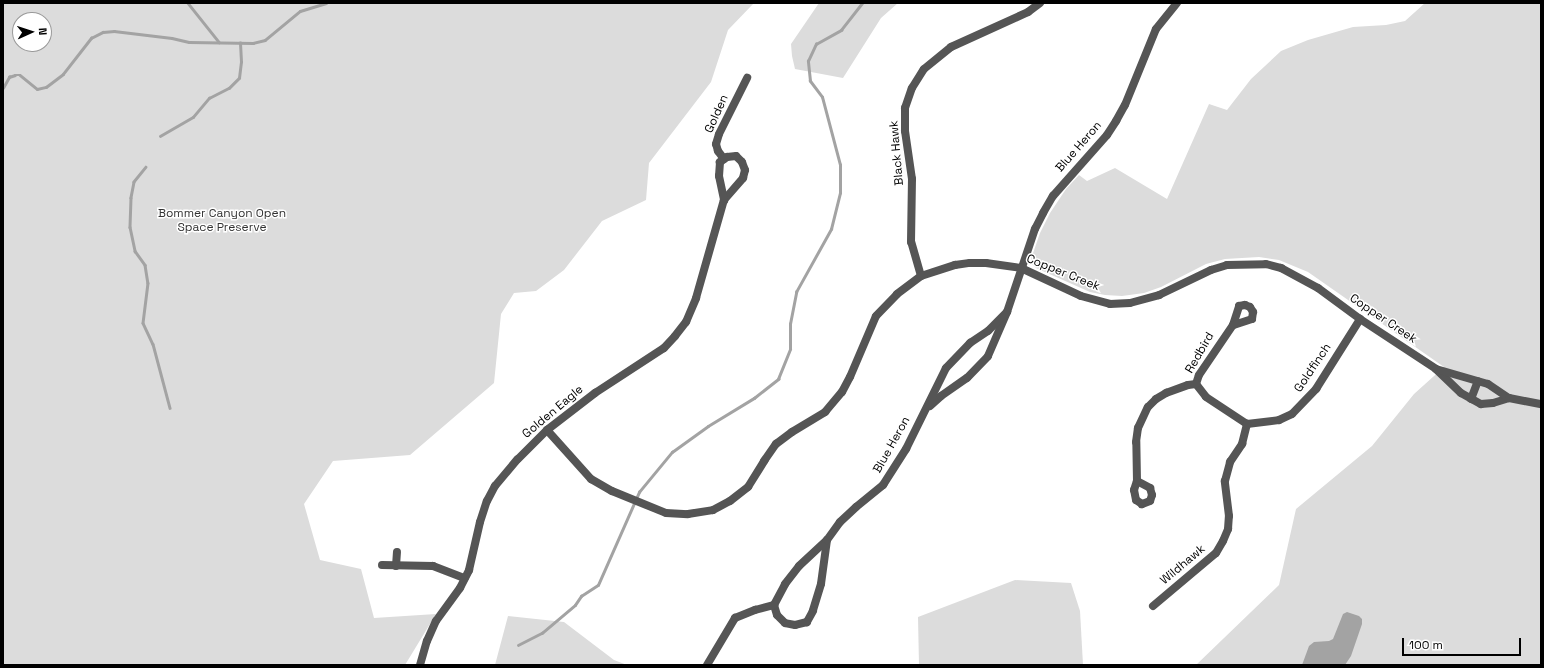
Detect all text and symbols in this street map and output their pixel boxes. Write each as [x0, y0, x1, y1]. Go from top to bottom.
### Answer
north arrow [12, 12, 52, 52]
text: N [36, 27, 50, 35]
street label: Golden [702, 93, 732, 135]
street label: Blue Heron [1053, 119, 1105, 175]
street label: Black Hawk [887, 120, 907, 186]
park label: Bommer Canyon Open Space Preserve [158, 207, 286, 235]
street label: Copper Creek [1024, 252, 1102, 294]
street label: Copper Creek [1347, 291, 1419, 347]
street label: Redbird [1182, 330, 1218, 376]
street label: Goldfinch [1291, 341, 1335, 395]
street label: Golden Eagle [520, 382, 586, 442]
street label: Blue Heron [871, 414, 913, 476]
street label: Wildhawk [1158, 542, 1208, 588]
scale bar [1404, 630, 1523, 656]
text: 100 m [1409, 637, 1443, 653]

